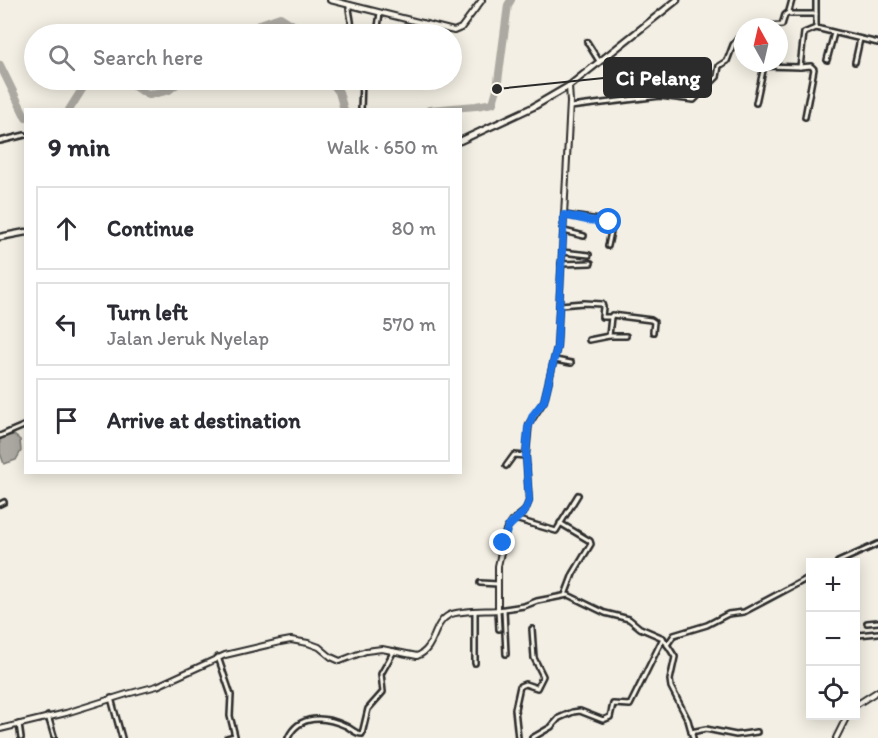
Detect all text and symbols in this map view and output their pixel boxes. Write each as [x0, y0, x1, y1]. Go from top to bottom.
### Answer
north arrow [734, 18, 788, 72]
search box [24, 24, 462, 90]
icon: search [45, 41, 78, 74]
text: Search here [93, 44, 203, 71]
callout: Ci Pelang [604, 58, 711, 97]
text: Ci Pelang [616, 65, 701, 91]
text: 9 min [48, 131, 110, 163]
text: Walk · 650 m [327, 135, 438, 159]
route start [595, 208, 621, 234]
icon: ahead [50, 212, 83, 245]
text: Continue [107, 215, 194, 242]
text: 80 m [391, 216, 436, 240]
text: Turn left [107, 299, 188, 326]
icon: left [50, 308, 83, 341]
text: 570 m [382, 312, 436, 336]
text: Jalan Jeruk Nyelap [107, 326, 269, 350]
icon: arrive [50, 404, 83, 437]
text: Arrive at destination [107, 407, 301, 434]
route end [489, 529, 515, 555]
map controls [806, 558, 860, 720]
button: + [806, 558, 860, 612]
button: − [806, 612, 860, 666]
button: locate [806, 666, 860, 720]

